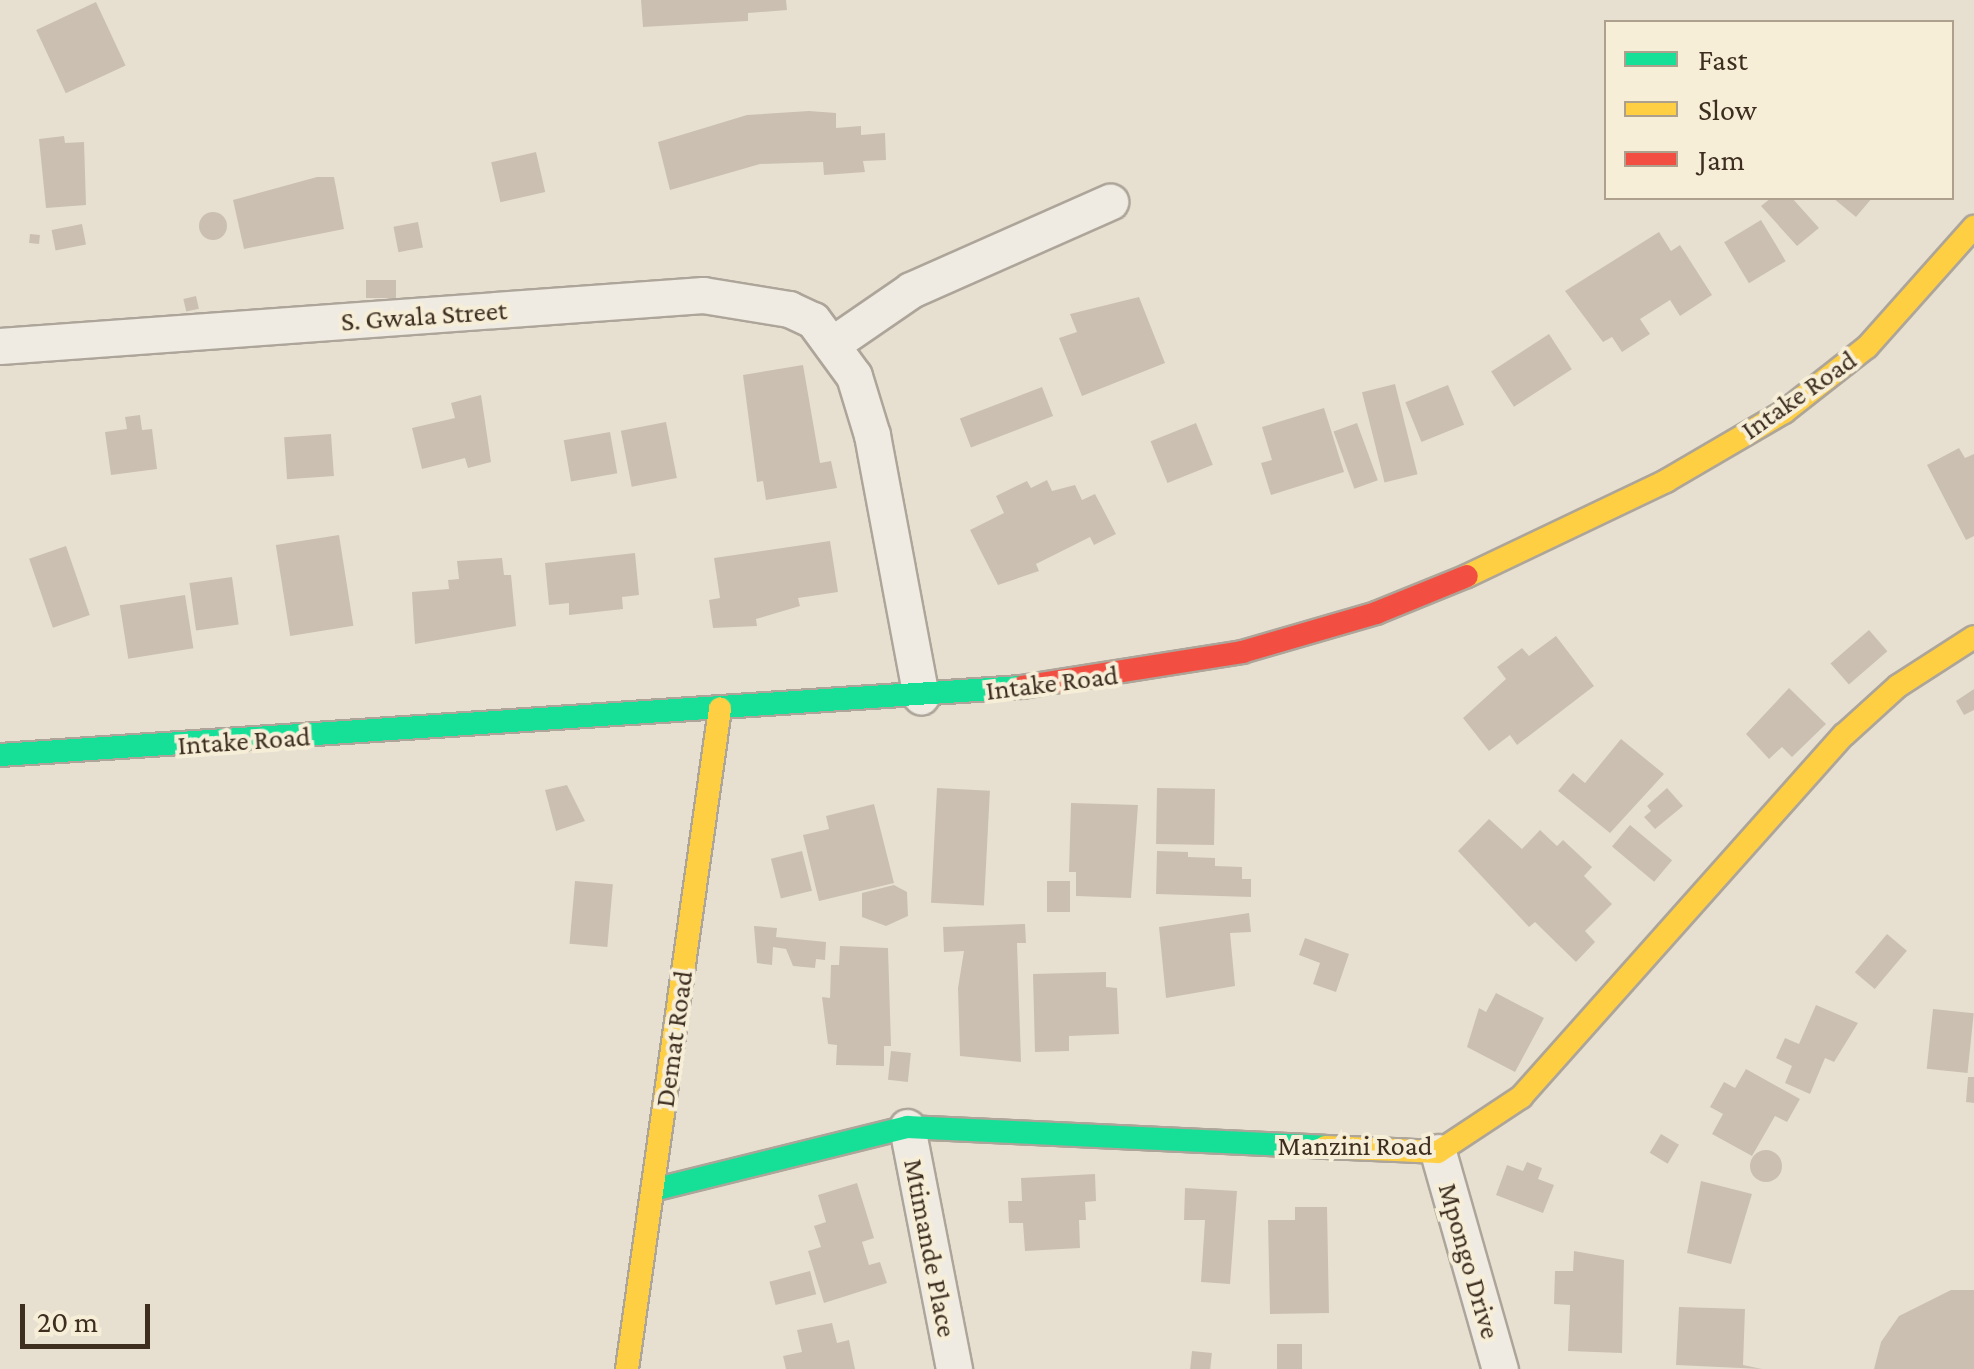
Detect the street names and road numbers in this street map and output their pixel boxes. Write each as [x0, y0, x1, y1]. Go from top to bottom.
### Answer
street label: S. Gwala Street [340, 293, 508, 339]
street label: Intake Road [1735, 343, 1863, 447]
street label: Intake Road [984, 658, 1120, 708]
street label: Intake Road [176, 720, 312, 762]
street label: Demat Road [648, 968, 700, 1110]
street label: Manzini Road [1278, 1129, 1432, 1163]
street label: Mtimande Place [896, 1156, 964, 1340]
street label: Mpongo Drive [1431, 1179, 1507, 1343]

